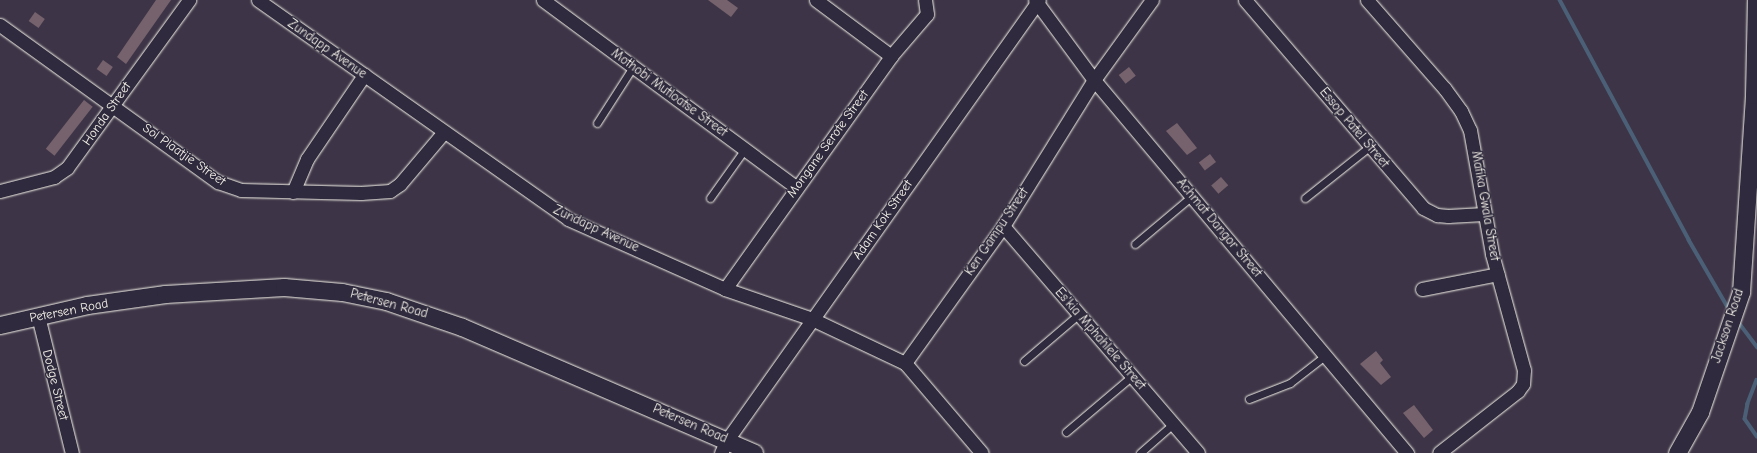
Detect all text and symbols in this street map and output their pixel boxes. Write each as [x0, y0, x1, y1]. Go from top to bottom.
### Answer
street label: Zundapp Avenue [285, 16, 369, 82]
street label: Mothobi Mutloatse Street [608, 46, 730, 140]
street label: Honda Street [79, 79, 135, 149]
street label: Essop Patel Street [1316, 85, 1392, 171]
street label: Mongane Serote Street [784, 87, 872, 201]
street label: Sol Plaatjie Street [139, 121, 229, 189]
street label: Mafika Gwala Street [1468, 150, 1502, 262]
street label: Achmat Dangor Street [1173, 175, 1265, 281]
street label: Adam Kok Street [850, 177, 916, 263]
street label: Ken Gampu Street [962, 185, 1032, 279]
street label: Zundapp Avenue [551, 202, 641, 256]
street label: Es'kia Mphahlele Street [1051, 285, 1149, 393]
street label: Petersen Road [348, 286, 430, 322]
street label: Jackson Road [1709, 287, 1747, 365]
street label: Petersen Road [28, 296, 110, 326]
street label: Dodge Street [39, 348, 71, 422]
street label: Petersen Road [650, 401, 730, 447]

